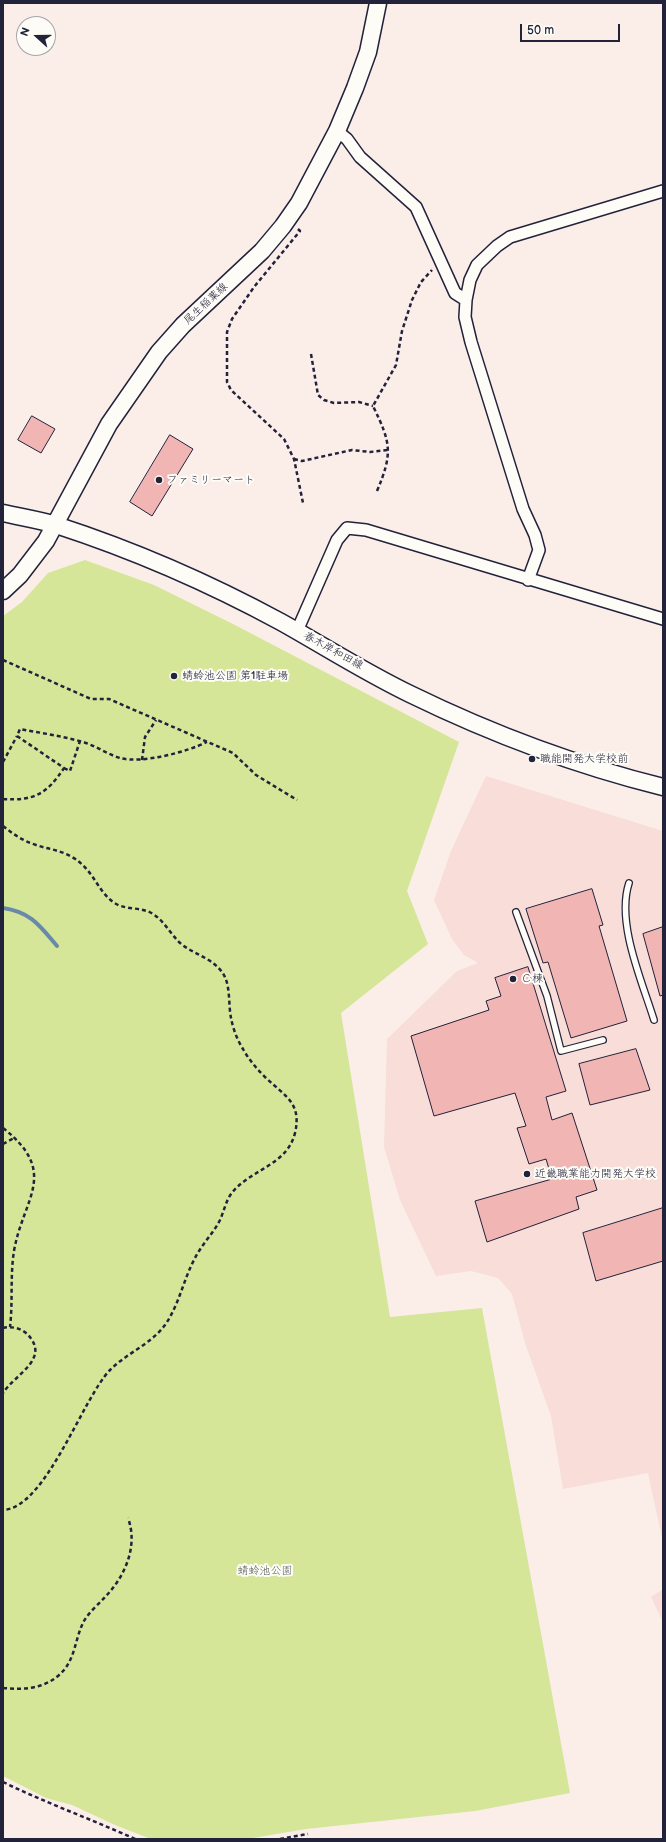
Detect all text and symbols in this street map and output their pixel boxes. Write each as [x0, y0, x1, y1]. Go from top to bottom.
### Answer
north arrow [16, 16, 56, 56]
scale bar [522, 16, 622, 42]
text: 50 m [527, 23, 554, 38]
text: N [18, 26, 33, 38]
street label: 尾生稲葉線 [181, 280, 231, 328]
place label: ファミリーマート [167, 473, 255, 487]
marker: ファミリーマート [154, 475, 164, 485]
street label: 春木岸和田線 [301, 629, 365, 673]
place label: 蜻蛉池公園 第1駐車場 [182, 669, 288, 683]
marker: 蜻蛉池公園 第1駐車場 [169, 671, 179, 681]
place label: 職能開発大学校前 [540, 752, 628, 766]
marker: 職能開発大学校前 [527, 754, 537, 764]
place label: Ｃ棟 [521, 972, 543, 986]
marker: Ｃ棟 [508, 974, 518, 984]
place label: 近畿職業能力開発大学校 [535, 1167, 656, 1181]
marker: 近畿職業能力開発大学校 [522, 1169, 532, 1179]
park label: 蜻蛉池公園 [238, 1564, 292, 1578]

